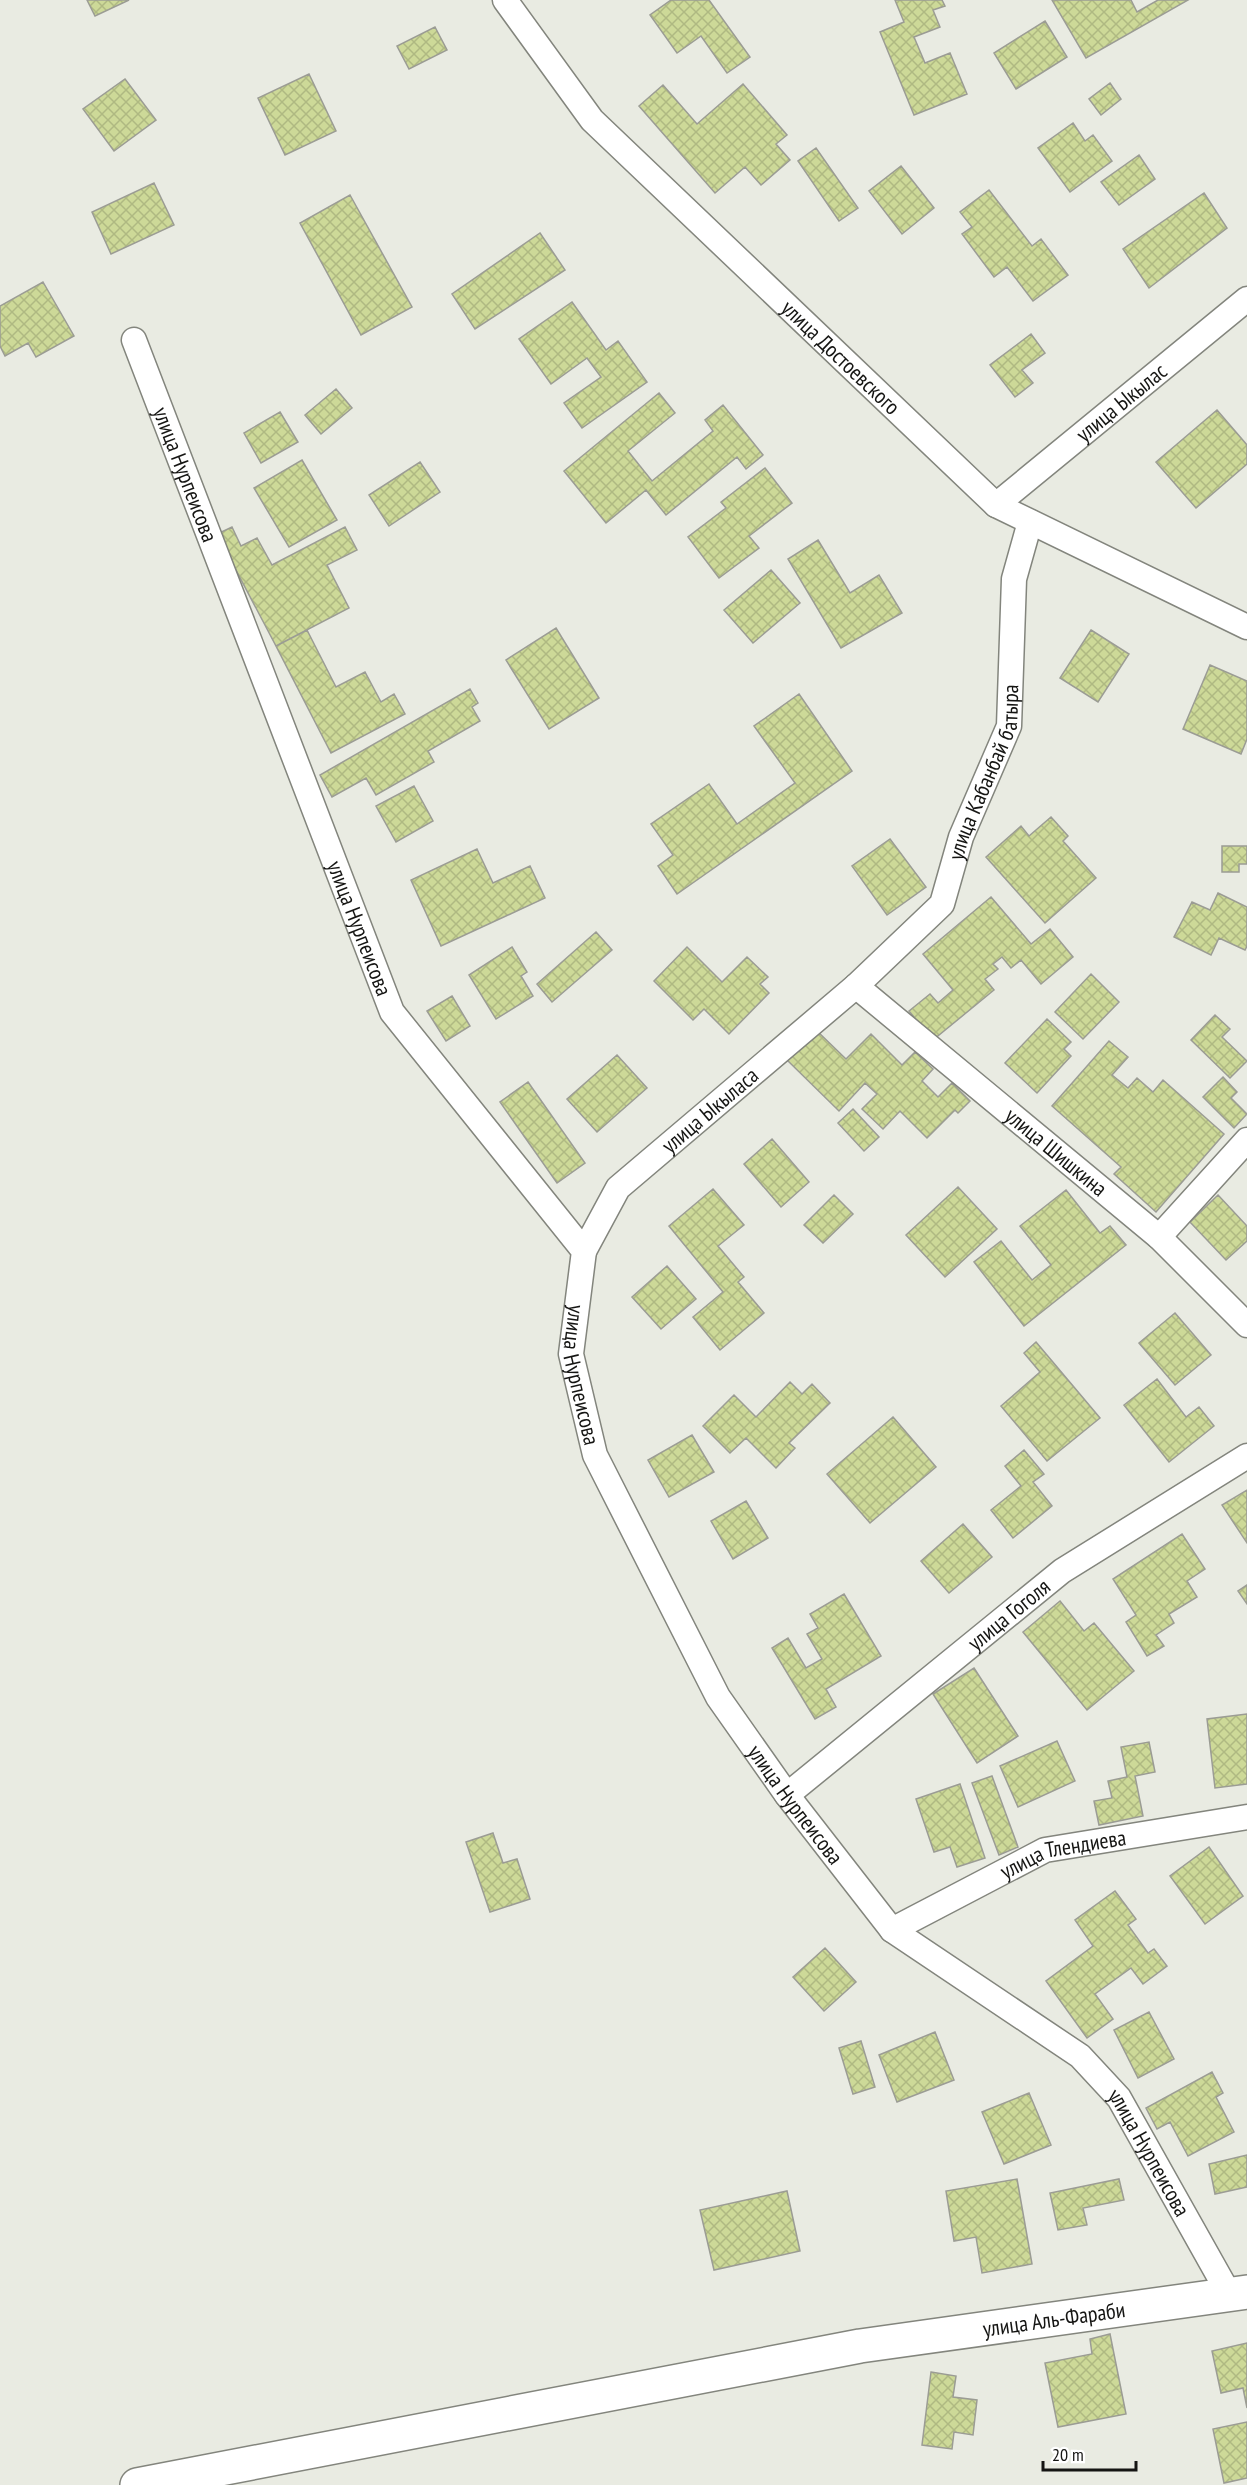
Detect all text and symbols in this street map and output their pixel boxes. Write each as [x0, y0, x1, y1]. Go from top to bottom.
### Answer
street label: улица Достоевского [776, 294, 906, 420]
street label: улица Ыкылас [1070, 357, 1173, 448]
street label: улица Нурпеисова [147, 403, 224, 546]
street label: улица Кабанбай батыра [941, 684, 1024, 863]
street label: улица Нурпеисова [321, 857, 398, 1000]
street label: улица Ыкыласа [656, 1061, 764, 1159]
street label: улица Шишкина [999, 1101, 1113, 1202]
street label: улица Нурпеисова [557, 1303, 606, 1448]
street label: улица Гоголя [962, 1572, 1056, 1656]
street label: улица Нурпеисова [742, 1739, 850, 1870]
street label: улица Тлендиева [995, 1823, 1128, 1885]
street label: улица Нурпеисова [1102, 2082, 1196, 2221]
street label: улица Аль-Фараби [981, 2295, 1127, 2343]
scale bar [1043, 2434, 1136, 2472]
text: 20 m [1052, 2443, 1084, 2466]

